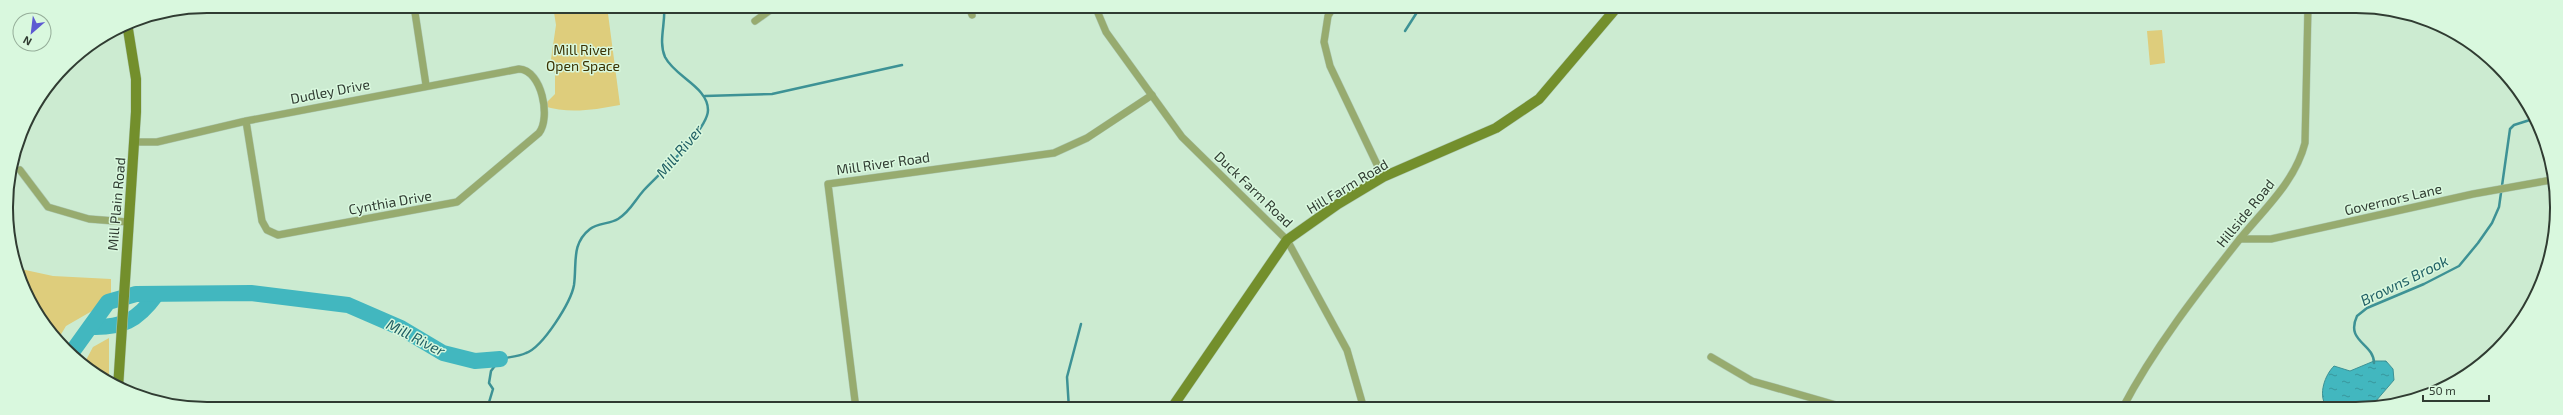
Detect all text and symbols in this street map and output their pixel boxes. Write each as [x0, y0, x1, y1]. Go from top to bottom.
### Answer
north arrow [12, 12, 52, 52]
text: N [20, 34, 34, 49]
park label: Mill River Open Space [546, 41, 620, 74]
street label: Dudley Drive [289, 75, 371, 107]
water label: Mill River [652, 120, 707, 181]
street label: Duck Farm Road [1211, 147, 1297, 231]
street label: Mill River Road [835, 148, 931, 178]
street label: Hill Farm Road [1303, 155, 1391, 217]
street label: Mill Plain Road [103, 156, 129, 252]
street label: Hillside Road [2212, 176, 2278, 250]
street label: Governors Lane [2343, 180, 2443, 218]
street label: Cynthia Drive [347, 186, 433, 218]
water label: Browns Brook [2357, 251, 2451, 309]
water label: Mill River [384, 315, 449, 360]
scale bar [2423, 377, 2489, 403]
text: 50 m [2429, 383, 2456, 397]

